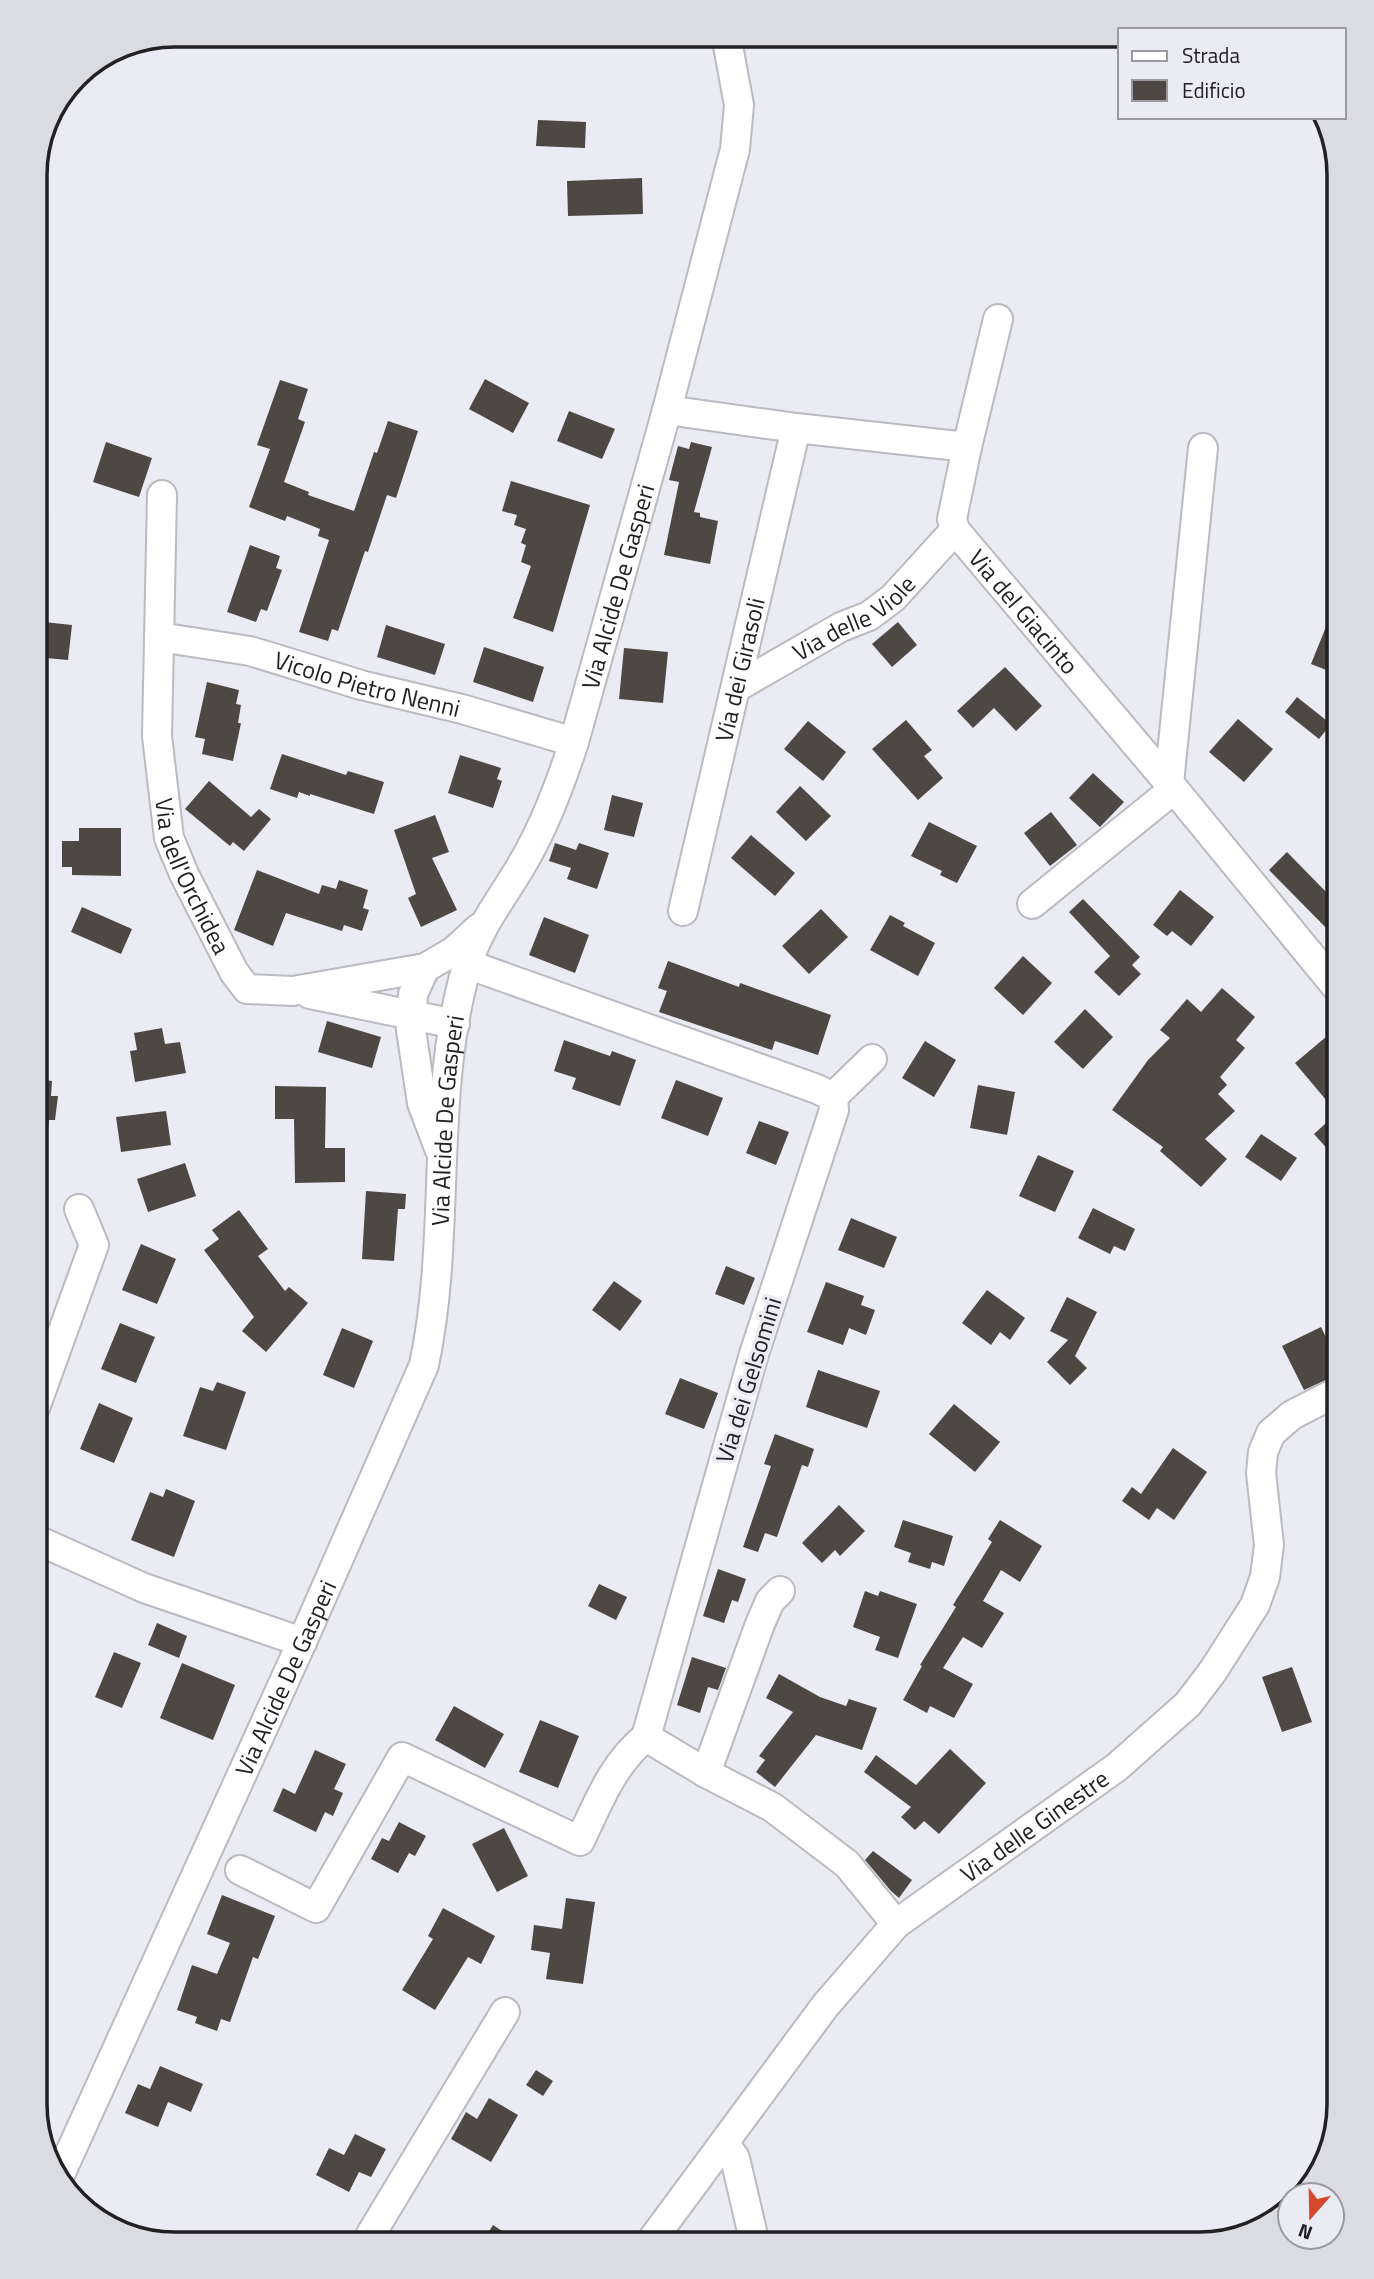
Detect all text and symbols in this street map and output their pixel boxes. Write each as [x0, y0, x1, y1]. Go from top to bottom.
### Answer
legend [1118, 28, 1346, 119]
text: Strada [1182, 39, 1240, 71]
text: Edificio [1182, 74, 1246, 106]
street label: Via Alcide De Gasperi [572, 480, 663, 693]
street label: Via del Giacinto [960, 541, 1087, 682]
street label: Via delle Viole [785, 567, 924, 669]
street label: Via dei Girasoli [705, 594, 774, 745]
street label: Vicolo Pietro Nenni [270, 642, 464, 726]
street label: Via dell'Orchidea [146, 796, 240, 960]
street label: Via Alcide De Gasperi [421, 1012, 473, 1227]
street label: Via dei Gelsomini [706, 1293, 790, 1467]
street label: Via Alcide De Gasperi [226, 1574, 345, 1782]
street label: Via delle Ginestre [953, 1761, 1116, 1891]
north arrow [1276, 2181, 1346, 2251]
text: N [1294, 2217, 1316, 2248]

